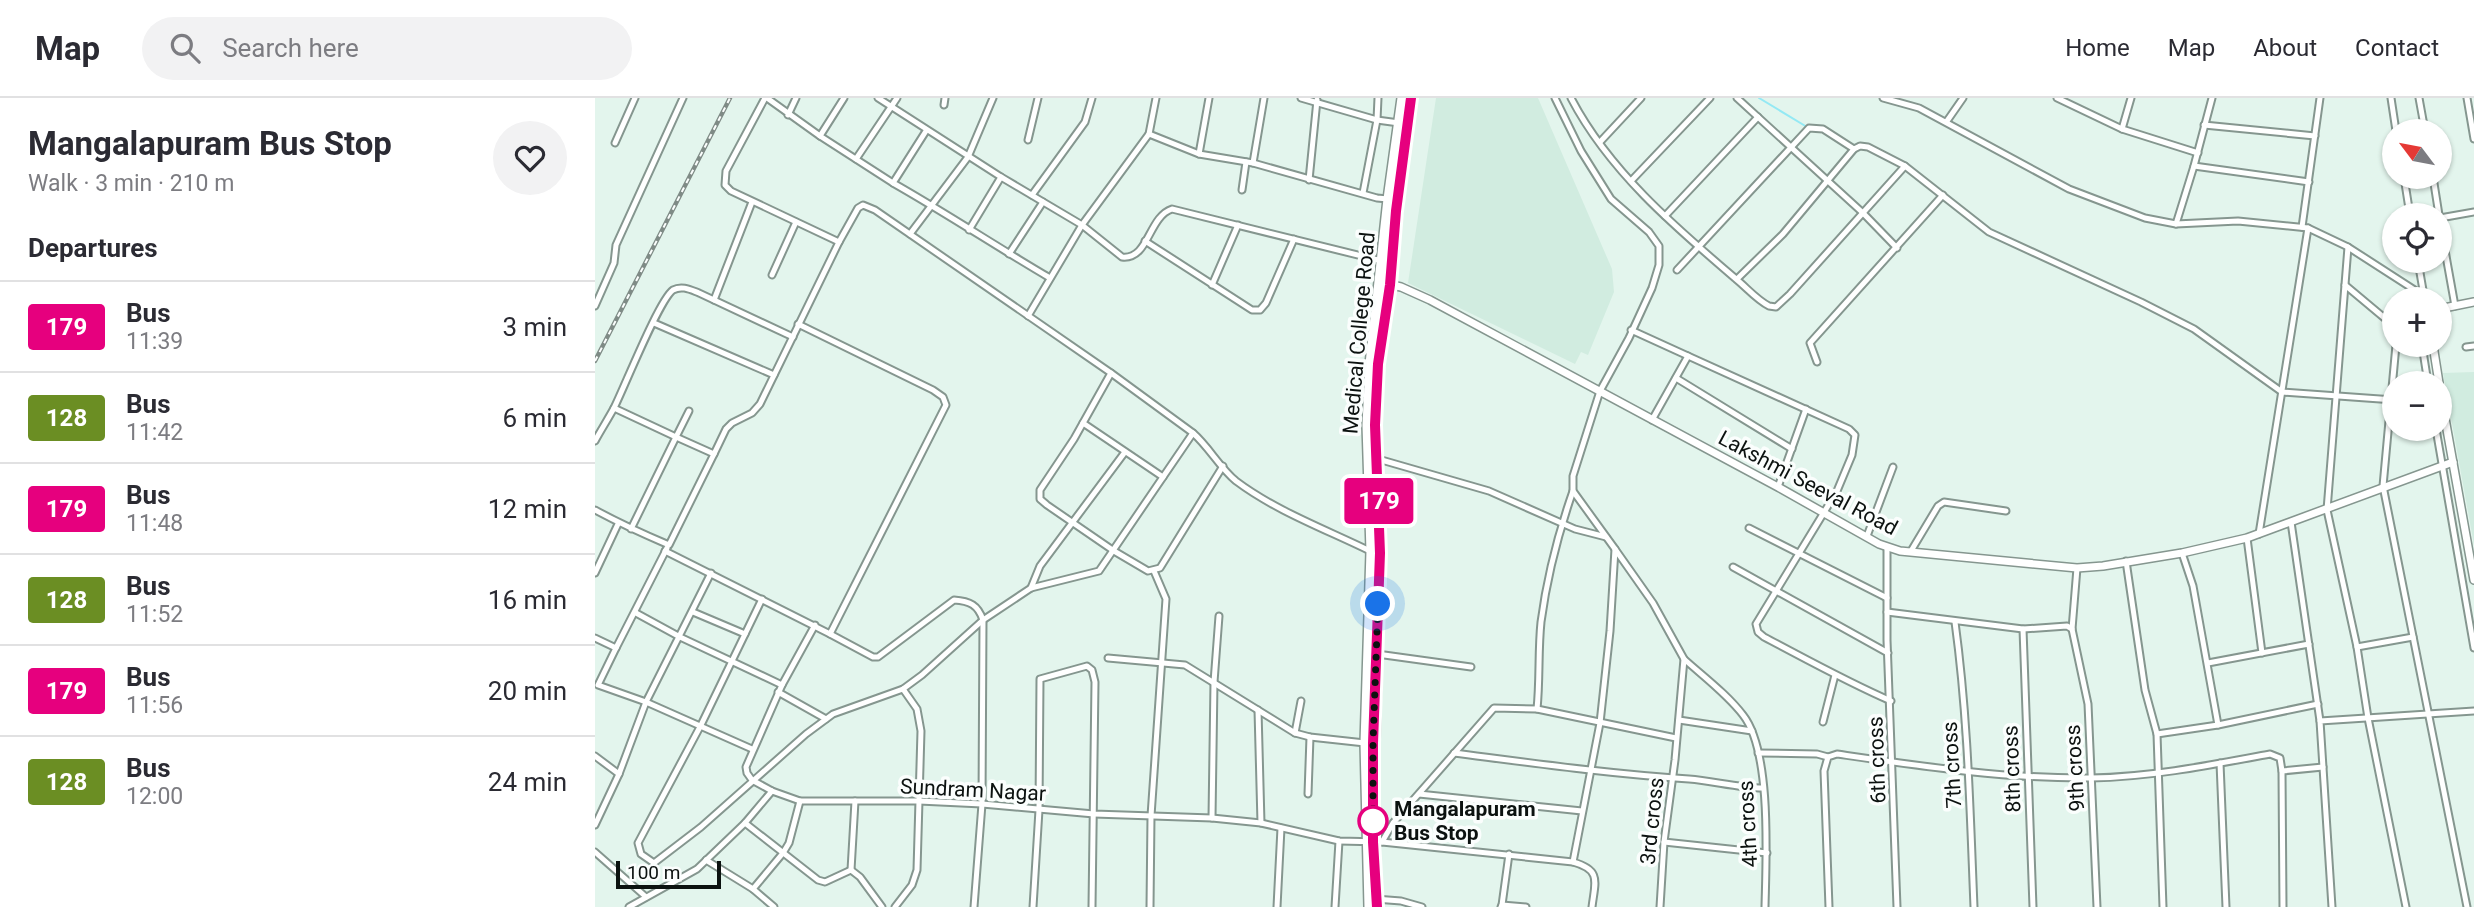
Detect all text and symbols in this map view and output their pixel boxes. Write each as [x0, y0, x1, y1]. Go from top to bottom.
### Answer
search box [142, 17, 632, 80]
text: Map [35, 29, 100, 68]
icon: search [166, 29, 204, 67]
text: Search here [222, 33, 359, 63]
text: Home [2065, 34, 2130, 62]
text: Map [2168, 34, 2215, 62]
text: About [2253, 34, 2317, 62]
text: Contact [2355, 34, 2439, 62]
north arrow [2382, 119, 2452, 189]
map controls [2382, 119, 2452, 441]
button: heart [493, 121, 567, 195]
text: Mangalapuram Bus Stop [28, 124, 392, 163]
text: Walk · 3 min · 210 m [28, 170, 234, 197]
button: locate [2382, 203, 2452, 273]
street label: Medical College Road [1338, 231, 1380, 435]
text: Departures [28, 233, 158, 263]
button: + [2382, 287, 2452, 357]
text: Bus [126, 298, 171, 328]
text: 3 min [502, 312, 567, 342]
text: 179 [46, 313, 87, 341]
text: 11:39 [126, 328, 183, 355]
button: − [2382, 371, 2452, 441]
text: Bus [126, 389, 171, 419]
text: 6 min [502, 403, 567, 433]
text: 128 [46, 404, 87, 432]
text: 11:42 [126, 419, 183, 446]
street label: Lakshmi Seeval Road [1714, 426, 1902, 540]
line badge: 179 [1339, 478, 1419, 524]
text: Bus [126, 480, 171, 510]
text: 179 [1358, 487, 1400, 515]
text: 12 min [488, 494, 567, 524]
text: 179 [46, 495, 87, 523]
text: 11:48 [126, 510, 183, 537]
text: Bus [126, 571, 171, 601]
text: 16 min [488, 585, 567, 615]
text: 128 [46, 586, 87, 614]
your location [1360, 586, 1395, 621]
text: 11:52 [126, 601, 183, 628]
text: Bus [126, 662, 171, 692]
text: 20 min [488, 676, 567, 706]
text: 179 [46, 677, 87, 705]
text: 11:56 [126, 692, 183, 719]
street label: 6th cross [1863, 716, 1891, 804]
street label: 7th cross [1938, 721, 1966, 809]
street label: 9th cross [2061, 724, 2089, 812]
street label: 8th cross [1998, 725, 2026, 813]
text: Bus [126, 753, 171, 783]
text: 24 min [488, 767, 567, 797]
text: 128 [46, 768, 87, 796]
street label: Sundram Nagar [899, 774, 1047, 806]
street label: 3rd cross [1636, 776, 1668, 866]
street label: 4th cross [1734, 780, 1762, 868]
text: 12:00 [126, 783, 183, 810]
place label: Mangalapuram Bus Stop [1394, 797, 1536, 845]
marker: Mangalapuram Bus Stop [1358, 806, 1388, 836]
scale bar [616, 858, 721, 890]
text: 100 m [627, 861, 680, 884]

